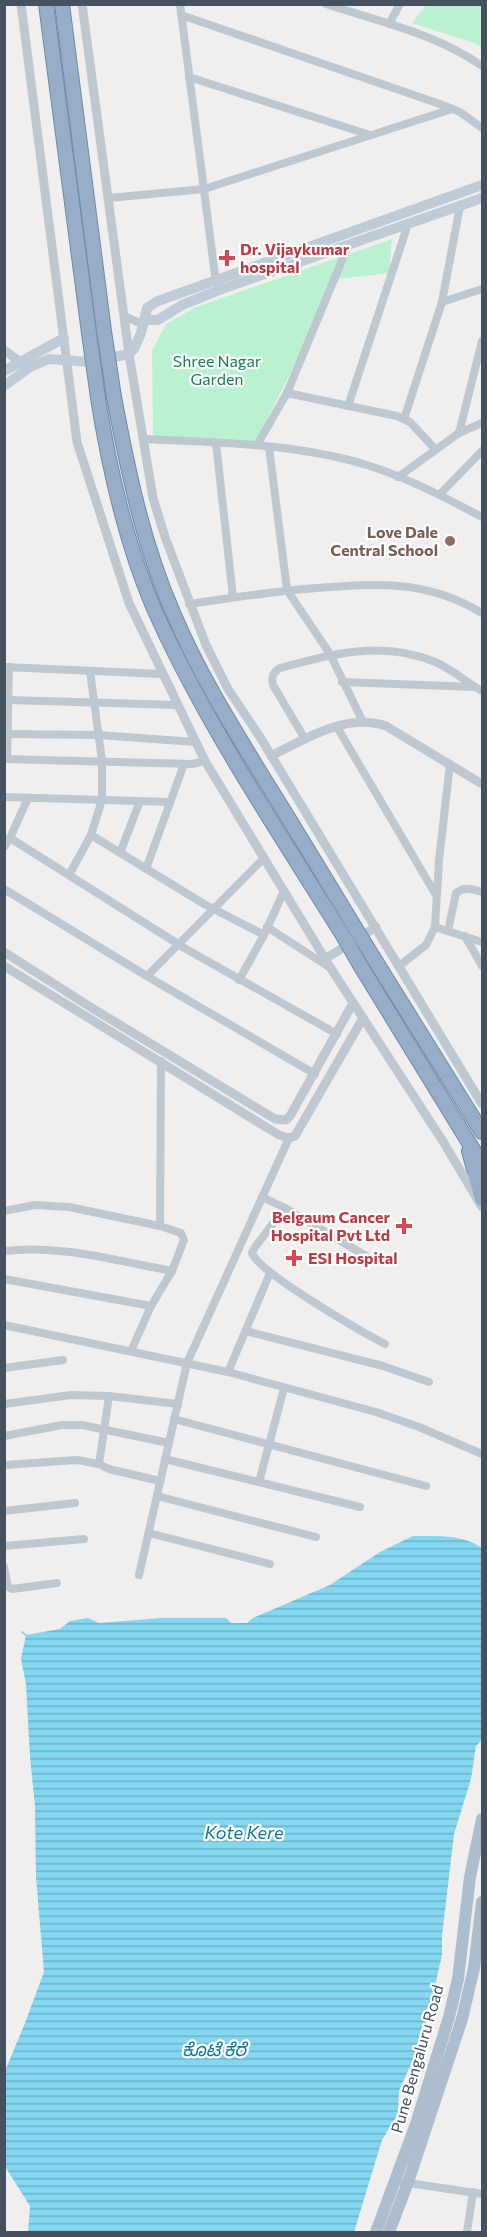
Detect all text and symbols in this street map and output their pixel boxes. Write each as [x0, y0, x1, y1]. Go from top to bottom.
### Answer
place label: Dr. Vijaykumar hospital [240, 239, 350, 276]
marker: Dr. Vijaykumar hospital [218, 249, 236, 267]
park label: Shree Nagar Garden [173, 351, 262, 388]
place label: Love Dale Central School [330, 522, 438, 559]
marker: Love Dale Central School [443, 534, 457, 548]
place label: Belgaum Cancer Hospital Pvt Ltd [271, 1207, 390, 1244]
marker: Belgaum Cancer Hospital Pvt Ltd [395, 1217, 413, 1235]
place label: ESI Hospital [308, 1248, 398, 1267]
marker: ESI Hospital [285, 1249, 303, 1267]
water label: Kote Kere [205, 1821, 284, 1843]
street label: Pune Bengaluru Road [386, 1983, 447, 2135]
water label: ಕೊಟೆ ಕೆರೆ [182, 2038, 249, 2060]

